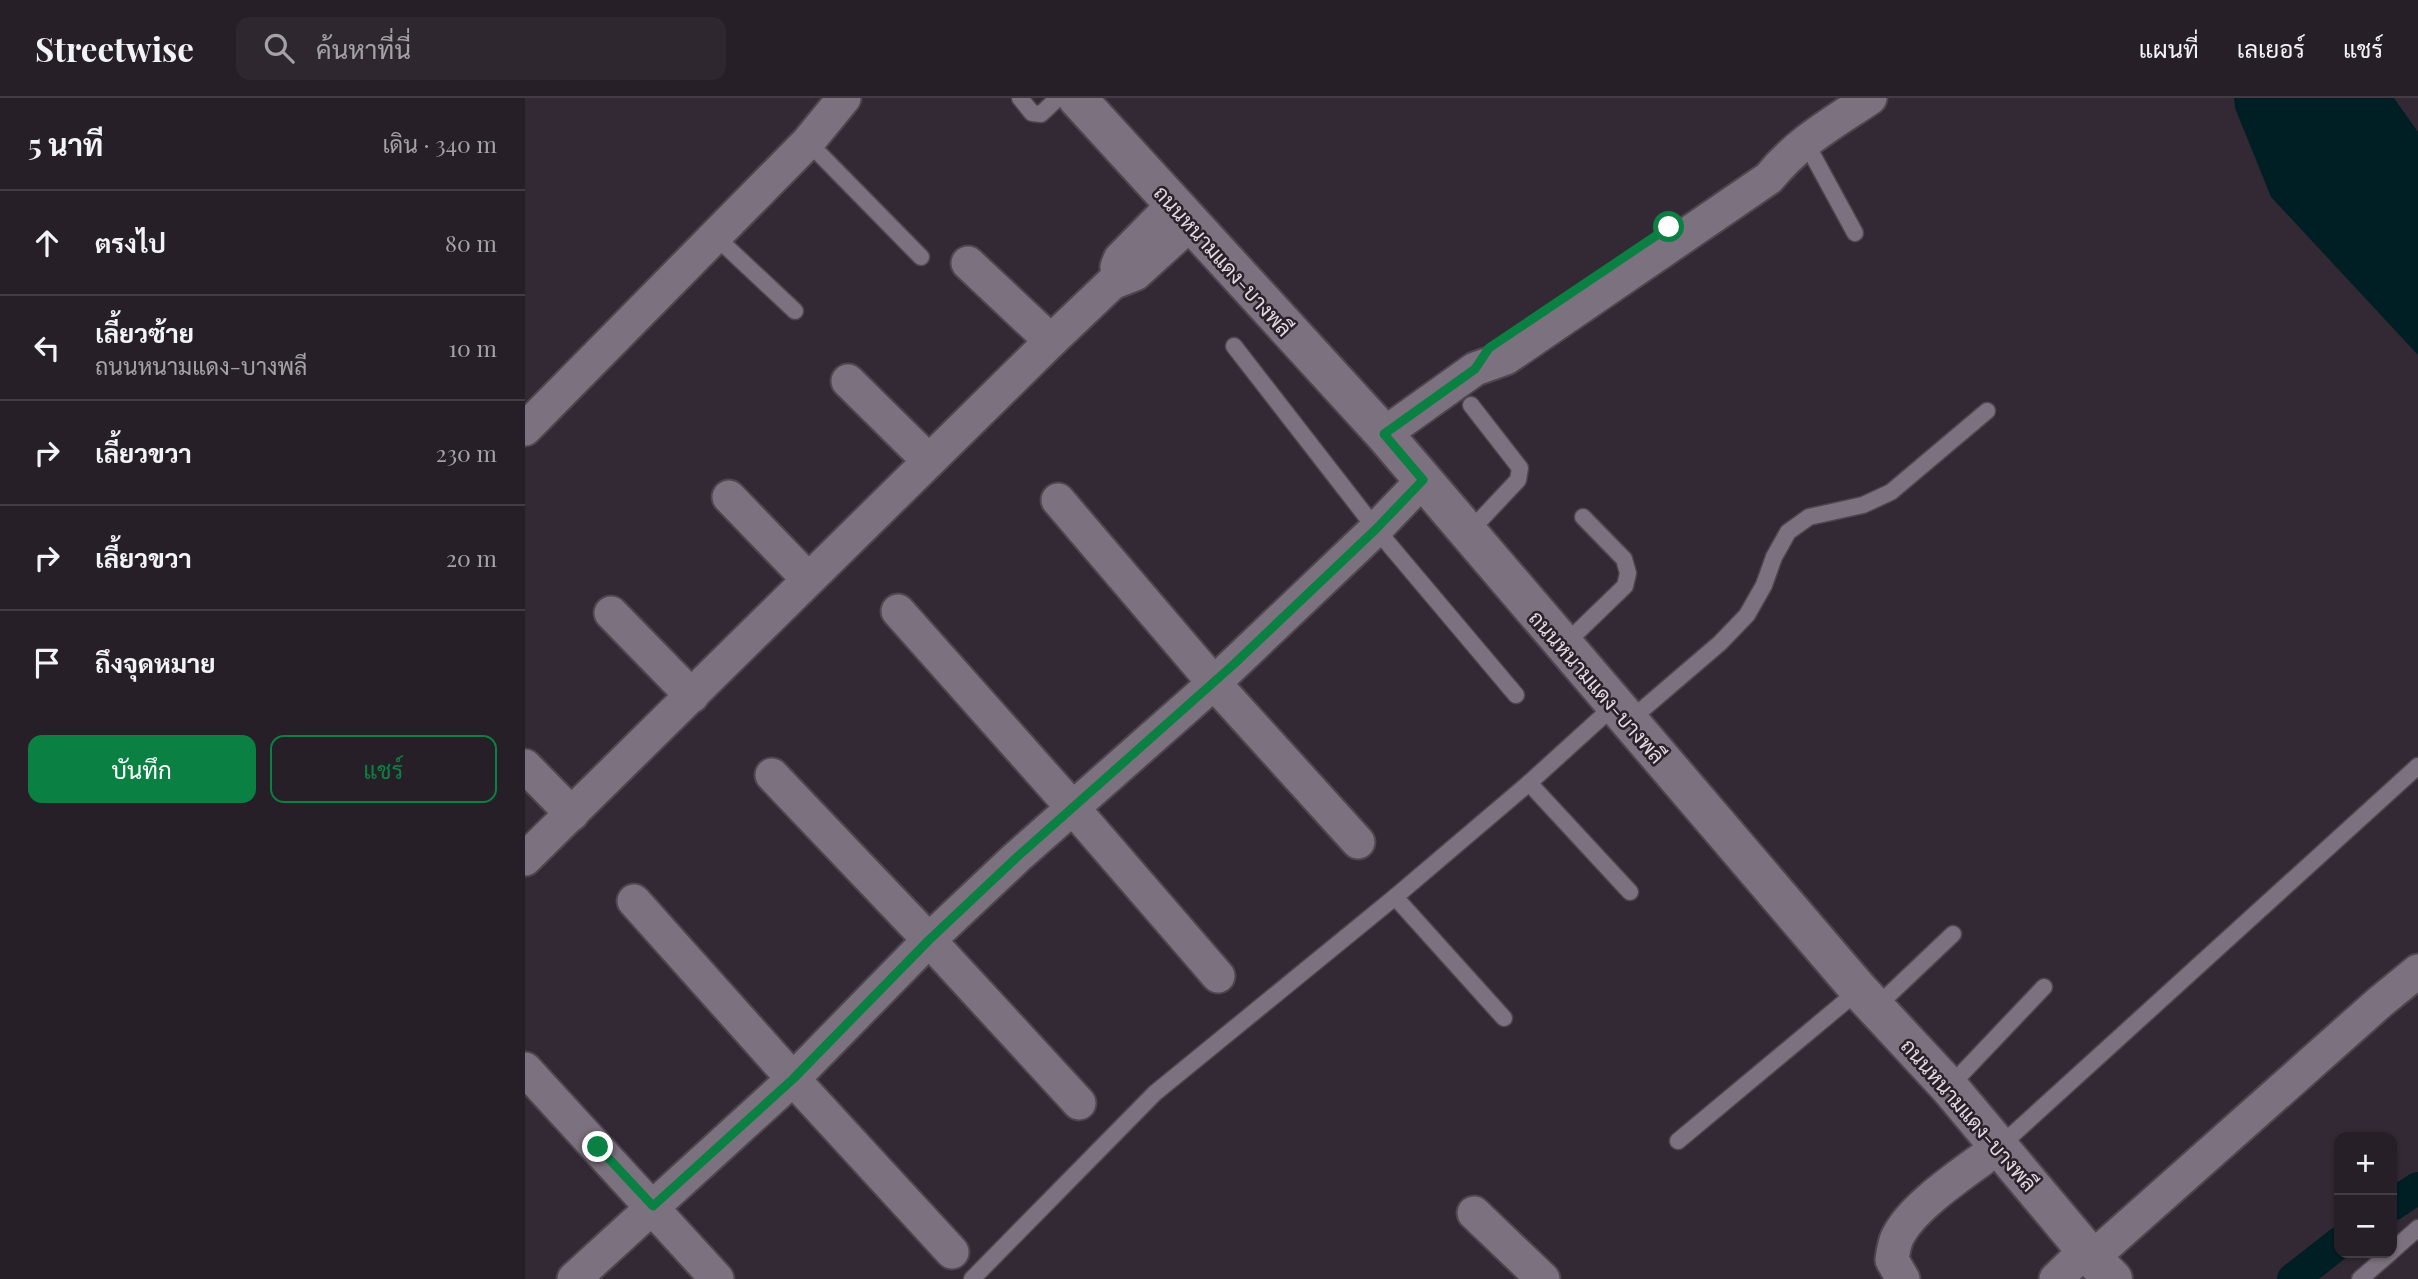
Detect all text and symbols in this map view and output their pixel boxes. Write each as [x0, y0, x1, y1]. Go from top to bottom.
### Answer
search box [236, 17, 726, 80]
text: Streetwise [35, 26, 194, 70]
icon: search [260, 29, 298, 67]
text: ค้นหาที่นี่ [316, 31, 411, 66]
text: แผนที่ [2139, 32, 2199, 64]
text: เลเยอร์ [2237, 32, 2305, 64]
text: แชร์ [2343, 32, 2383, 64]
text: 5 นาที [28, 124, 103, 164]
text: เดิน · 340 m [382, 128, 497, 159]
street label: ถนนหนามแดง-บางพลี [1149, 179, 1299, 341]
route start [1653, 211, 1684, 242]
icon: ahead [28, 224, 66, 262]
text: ตรงไป [95, 225, 166, 260]
text: 80 m [445, 227, 497, 258]
text: เลี้ยวซ้าย [95, 315, 194, 350]
icon: left [28, 329, 66, 367]
text: 10 m [449, 332, 497, 363]
text: ถนนหนามแดง-บางพลี [95, 350, 307, 381]
icon: right [28, 434, 66, 472]
text: เลี้ยวขวา [95, 435, 192, 470]
text: 230 m [436, 437, 497, 468]
icon: right [28, 539, 66, 577]
text: เลี้ยวขวา [95, 540, 192, 575]
text: 20 m [446, 542, 497, 573]
street label: ถนนหนามแดง-บางพลี [1524, 604, 1672, 768]
icon: arrive [28, 644, 66, 682]
text: ถึงจุดหมาย [95, 645, 216, 680]
button: บันทึก [28, 735, 256, 803]
button: แชร์ [270, 735, 497, 803]
street label: ถนนหนามแดง-บางพลี [1896, 1032, 2044, 1196]
route end [582, 1131, 613, 1162]
map controls [2334, 1132, 2397, 1258]
button: + [2334, 1132, 2397, 1195]
button: − [2334, 1195, 2397, 1258]

